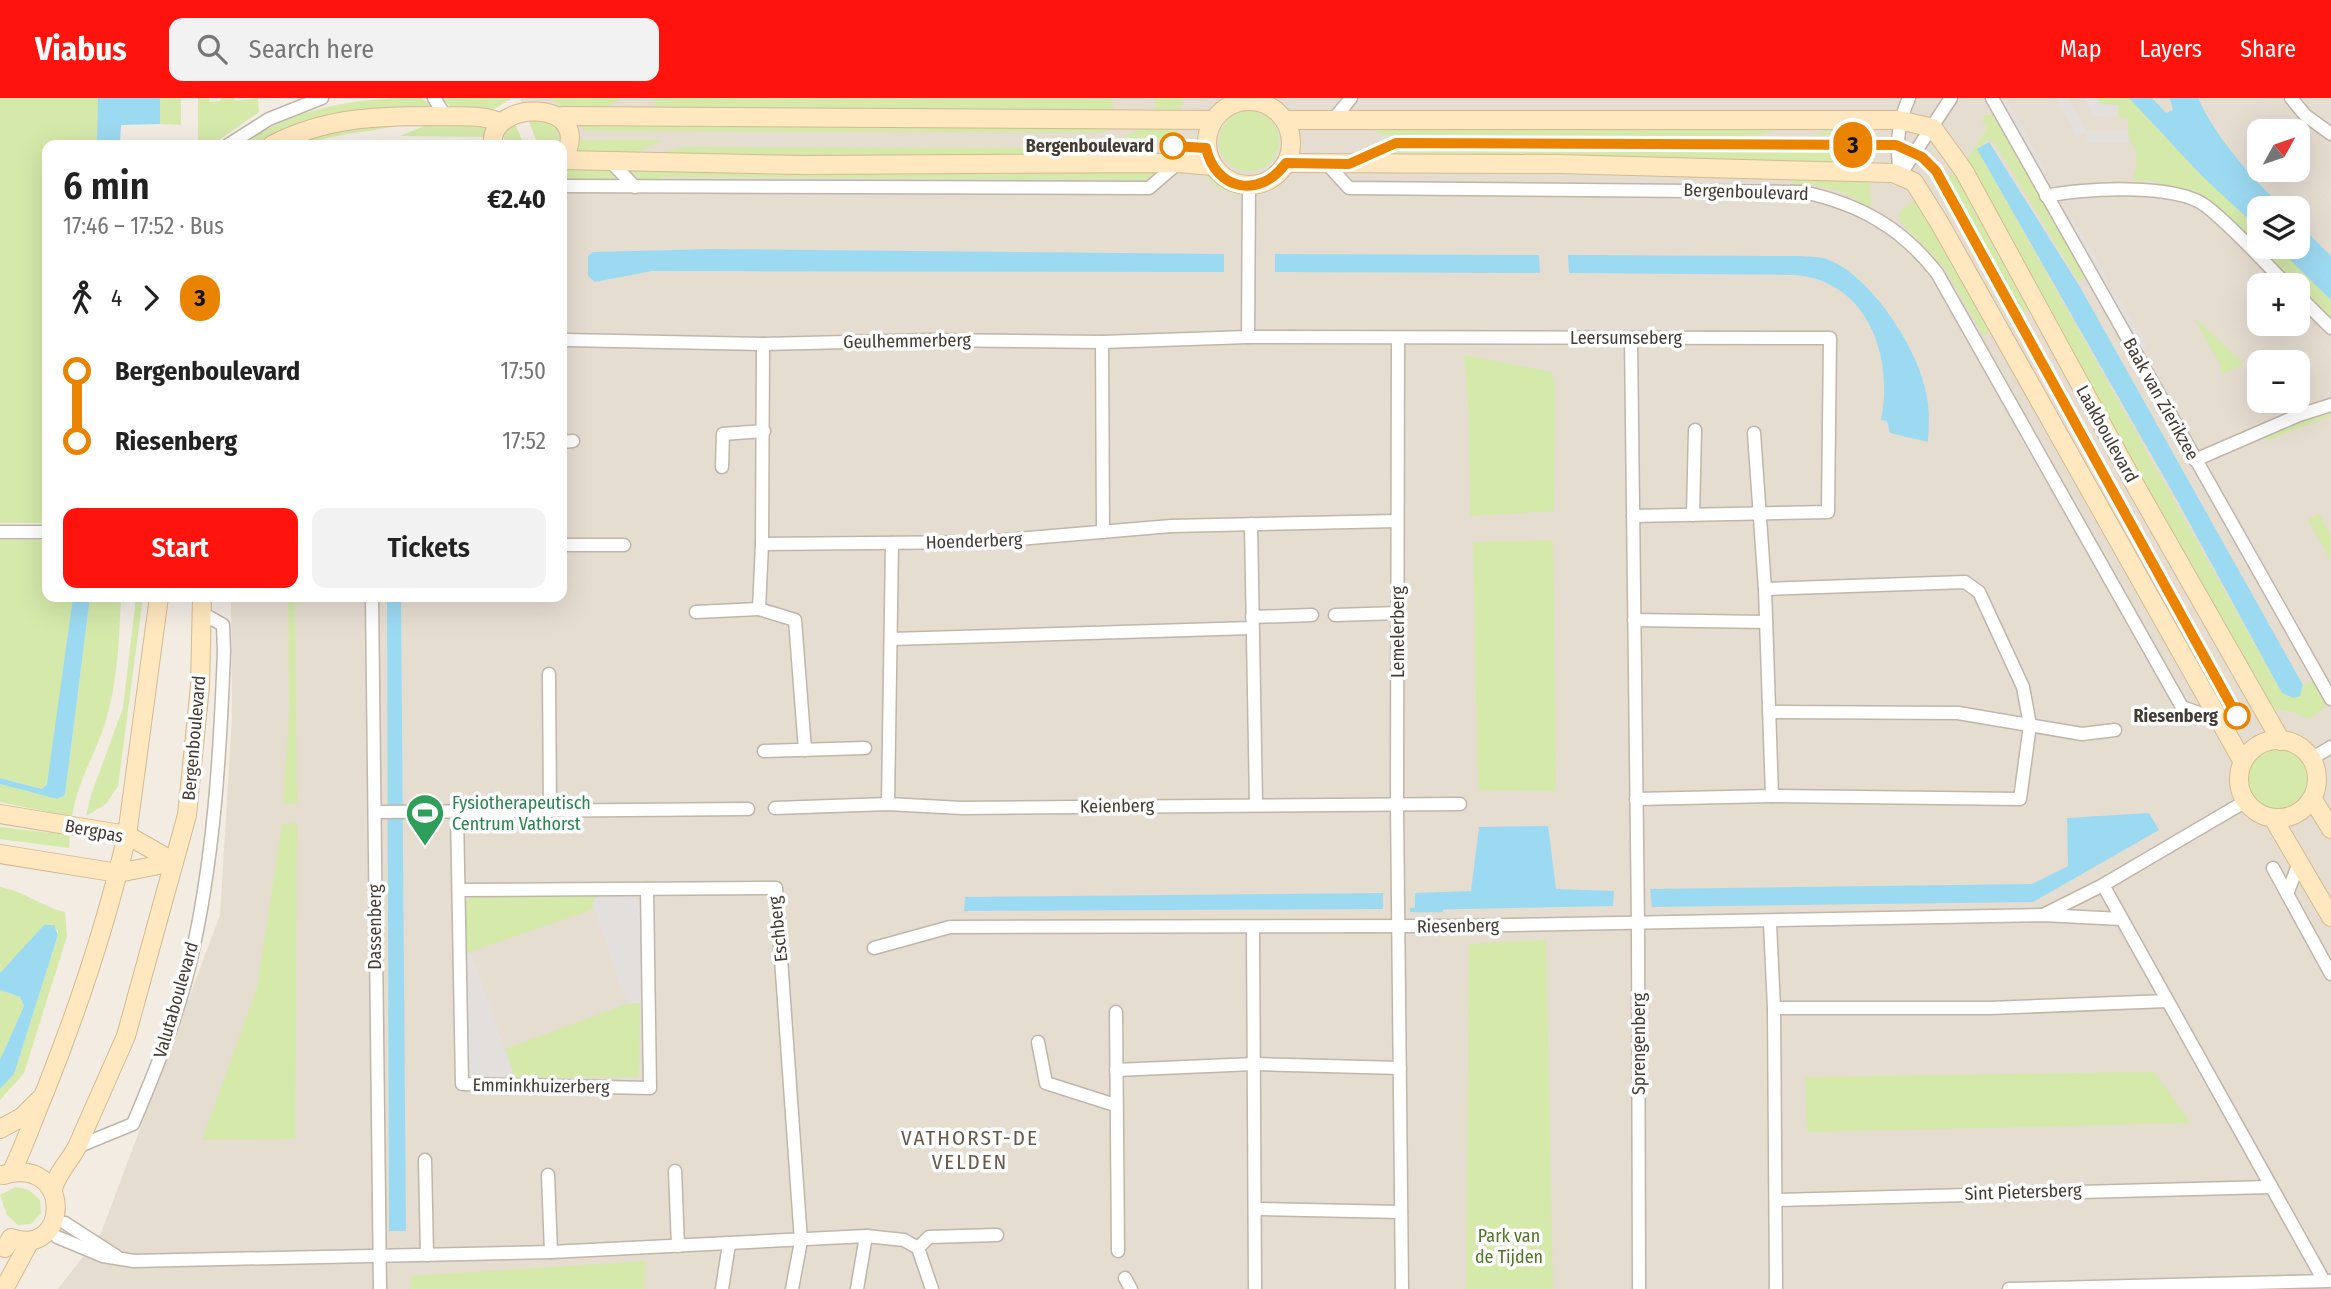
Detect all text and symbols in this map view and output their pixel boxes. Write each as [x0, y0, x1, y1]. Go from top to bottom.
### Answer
search box [169, 18, 659, 81]
text: Viabus [35, 29, 127, 69]
icon: search [193, 30, 231, 68]
text: Search here [249, 34, 374, 65]
text: Map [2060, 35, 2102, 63]
text: Layers [2140, 35, 2202, 63]
text: Share [2240, 35, 2296, 63]
north arrow [2247, 119, 2310, 182]
map controls [2247, 119, 2310, 413]
line badge: 3 [1830, 122, 1876, 168]
text: 3 [1847, 131, 1859, 159]
marker: Bergenboulevard [1160, 133, 1186, 159]
place label: Bergenboulevard [1026, 135, 1154, 157]
text: 6 min [63, 163, 150, 209]
street label: Bergenboulevard [1683, 179, 1809, 205]
text: €2.40 [487, 184, 546, 215]
button: layers [2247, 196, 2310, 259]
text: 17:46 – 17:52 · Bus [63, 212, 224, 240]
button: + [2247, 273, 2310, 336]
icon: walk [63, 279, 101, 317]
icon: forward [132, 279, 170, 317]
text: 4 [111, 284, 122, 312]
text: 3 [194, 284, 206, 312]
street label: Leersumseberg [1570, 327, 1682, 349]
street label: Geulhemmerberg [843, 329, 971, 353]
street label: Baak van Zierikzee [2118, 334, 2204, 464]
button: − [2247, 350, 2310, 413]
text: Bergenboulevard [115, 356, 300, 387]
text: 17:50 [500, 357, 546, 385]
street label: Laakboulevard [2071, 382, 2143, 486]
text: Riesenberg [115, 426, 237, 457]
text: 17:52 [502, 427, 546, 455]
button: Start [63, 508, 298, 588]
button: Tickets [312, 508, 546, 588]
street label: Hoenderberg [925, 528, 1023, 554]
street label: Lemelerberg [1387, 585, 1409, 678]
street label: Bergenboulevard [178, 675, 210, 801]
marker: Riesenberg [2224, 703, 2250, 729]
place label: Riesenberg [2133, 705, 2218, 727]
sports icon: Fysiotherapeutisch Centrum Vathorst [404, 792, 446, 847]
place label: Fysiotherapeutisch Centrum Vathorst [452, 792, 591, 835]
street label: Keienberg [1080, 794, 1155, 818]
street label: Bergpas [63, 815, 125, 847]
street label: Dassenberg [364, 884, 386, 970]
street label: Eschberg [764, 894, 792, 963]
street label: Riesenberg [1417, 914, 1500, 938]
street label: Valutaboulevard [149, 939, 203, 1061]
street label: Sprengenberg [1628, 992, 1650, 1095]
street label: Emminkhuizerberg [472, 1074, 610, 1098]
district label: VATHORST-DE VELDEN [901, 1125, 1039, 1175]
street label: Sint Pietersberg [1964, 1179, 2082, 1205]
park label: Park van de Tijden [1475, 1225, 1543, 1268]

